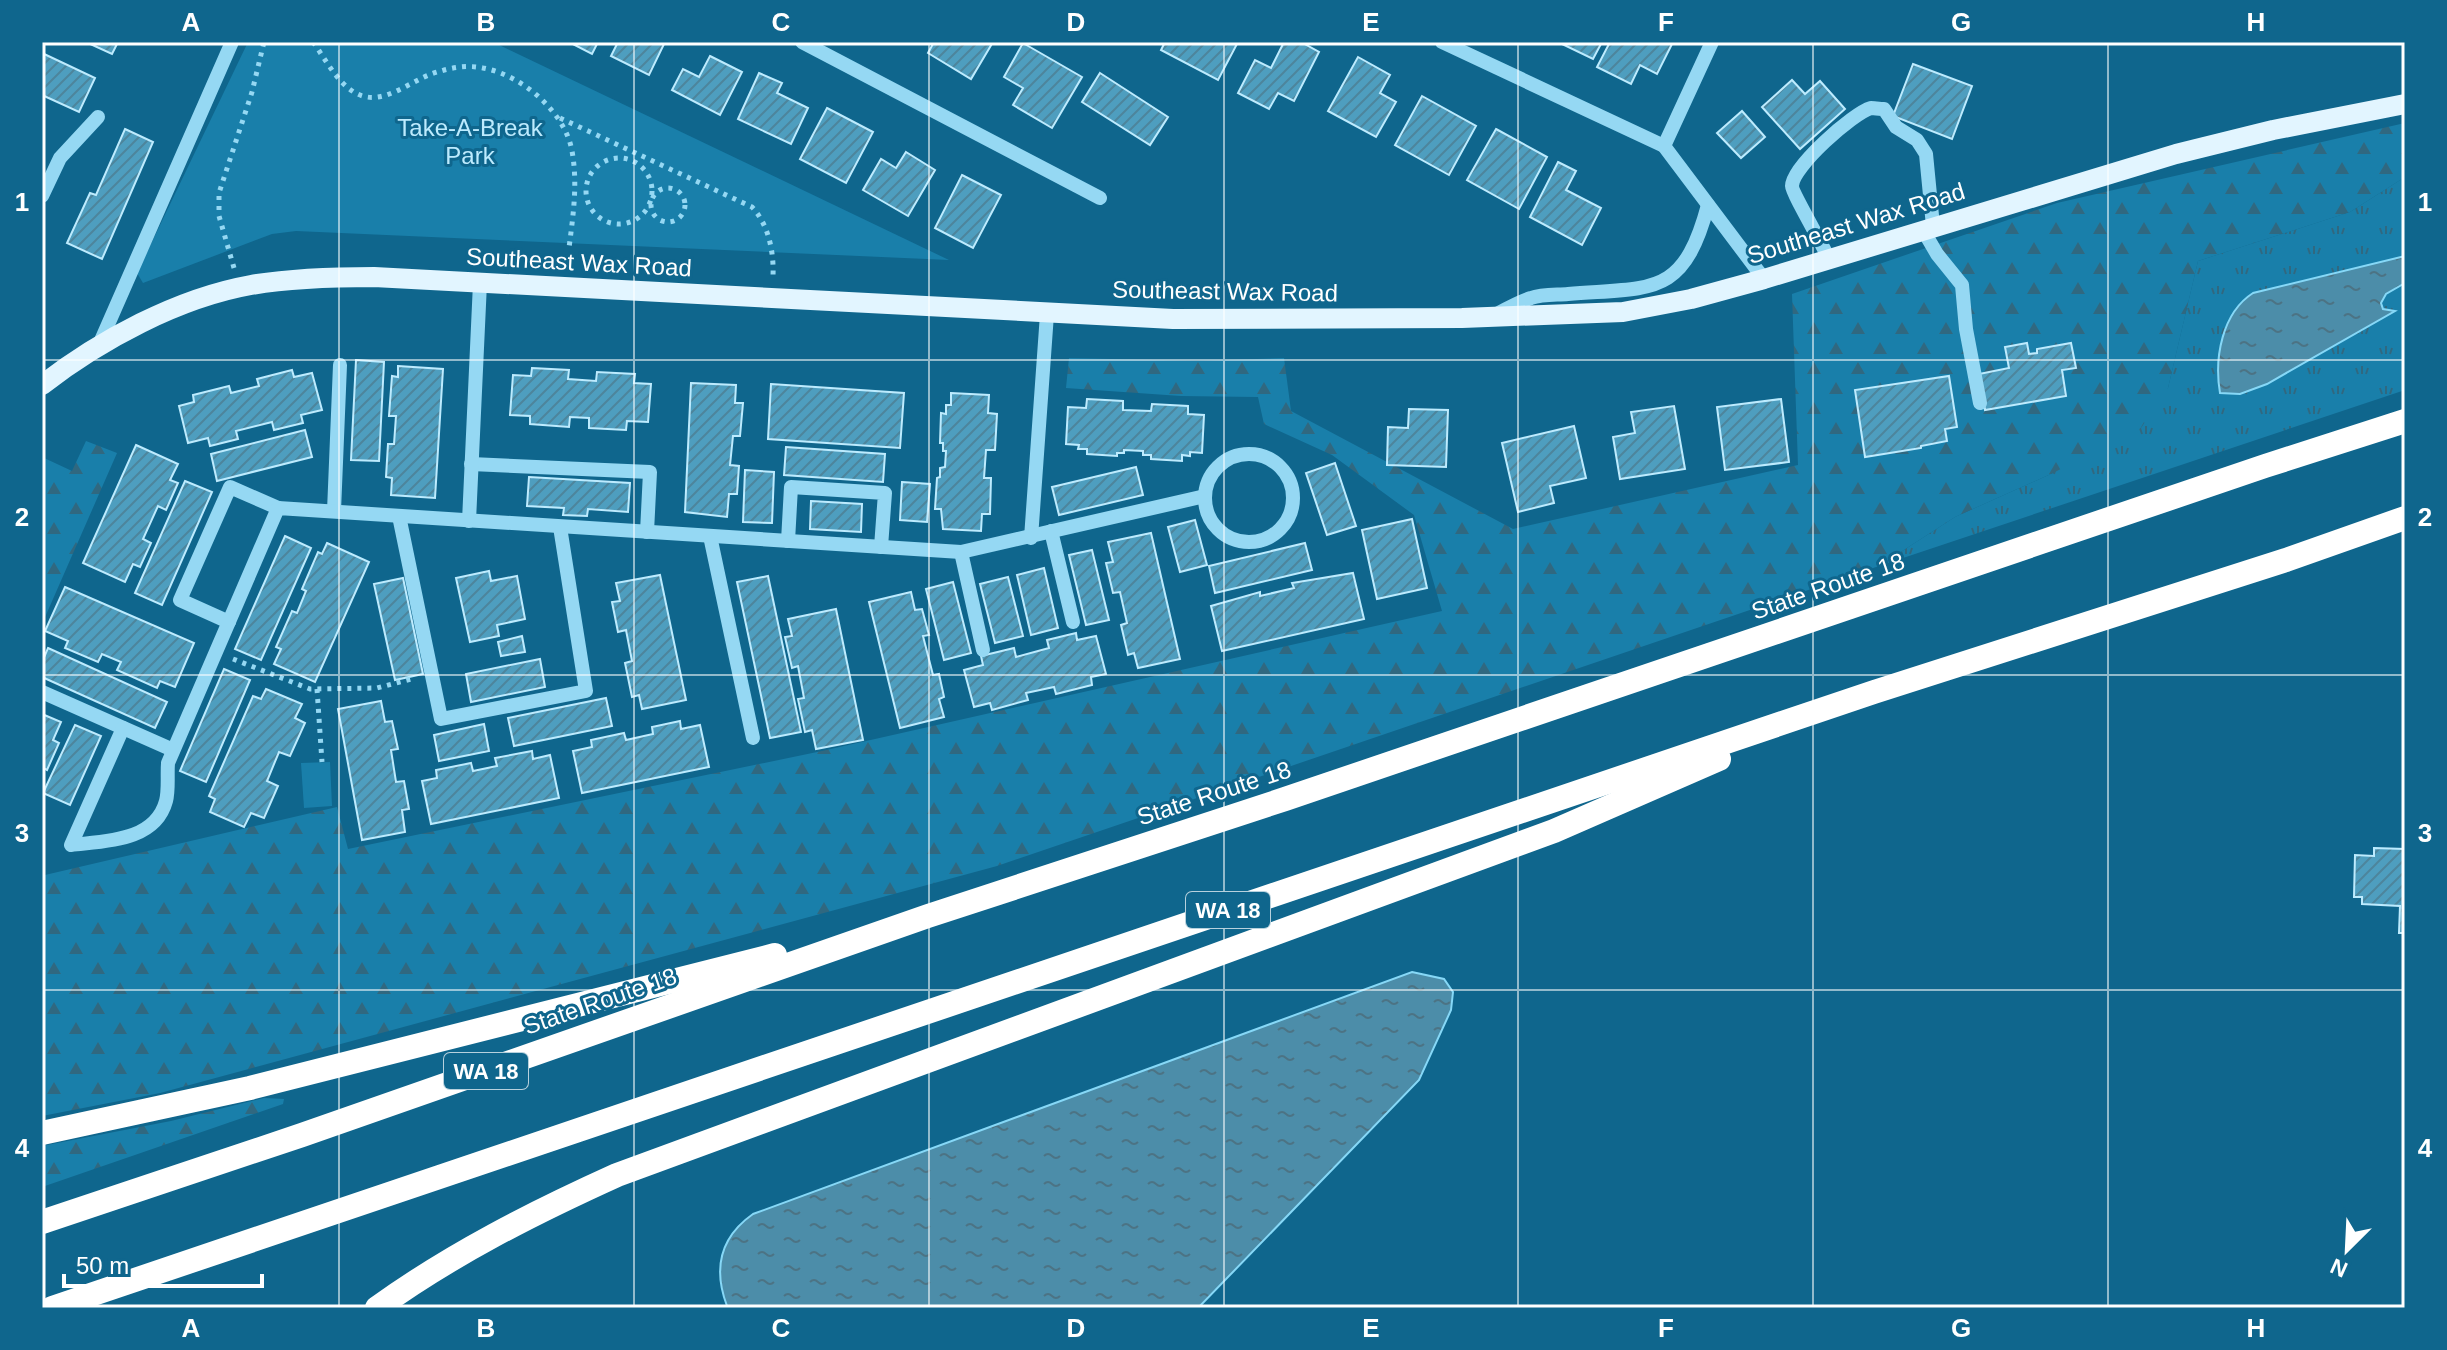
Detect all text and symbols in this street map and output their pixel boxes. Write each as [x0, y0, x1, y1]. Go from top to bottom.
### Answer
text: A [182, 7, 201, 37]
text: B [477, 7, 495, 37]
text: C [772, 7, 791, 37]
text: D [1067, 7, 1085, 37]
text: E [1362, 7, 1380, 37]
text: F [1658, 7, 1674, 37]
text: G [1951, 7, 1971, 37]
text: H [2247, 7, 2265, 37]
park label: Take-A-Break Park [397, 114, 544, 169]
street label: Southeast Wax Road [1744, 177, 1968, 269]
text: 1 [15, 187, 29, 217]
text: 1 [2418, 187, 2432, 217]
street label: Southeast Wax Road [465, 243, 693, 281]
street label: Southeast Wax Road [1112, 276, 1338, 306]
text: 2 [15, 502, 29, 532]
text: 2 [2418, 502, 2432, 532]
street label: State Route 18 [1748, 547, 1908, 625]
street label: State Route 18 [1134, 755, 1294, 831]
text: 3 [15, 818, 29, 848]
text: 3 [2418, 818, 2432, 848]
road number: WA 18 [1186, 892, 1270, 928]
street label: State Route 18 [520, 962, 680, 1040]
road number: WA 18 [444, 1053, 528, 1089]
text: 4 [15, 1133, 30, 1163]
text: 4 [2418, 1133, 2433, 1163]
north arrow [2307, 1210, 2387, 1290]
scale bar [64, 1238, 262, 1288]
text: 50 m [76, 1252, 129, 1279]
text: N [2327, 1253, 2351, 1282]
text: A [182, 1313, 201, 1343]
text: B [477, 1313, 495, 1343]
text: C [772, 1313, 791, 1343]
text: D [1067, 1313, 1085, 1343]
text: E [1362, 1313, 1380, 1343]
text: F [1658, 1313, 1674, 1343]
text: G [1951, 1313, 1971, 1343]
text: H [2247, 1313, 2265, 1343]

